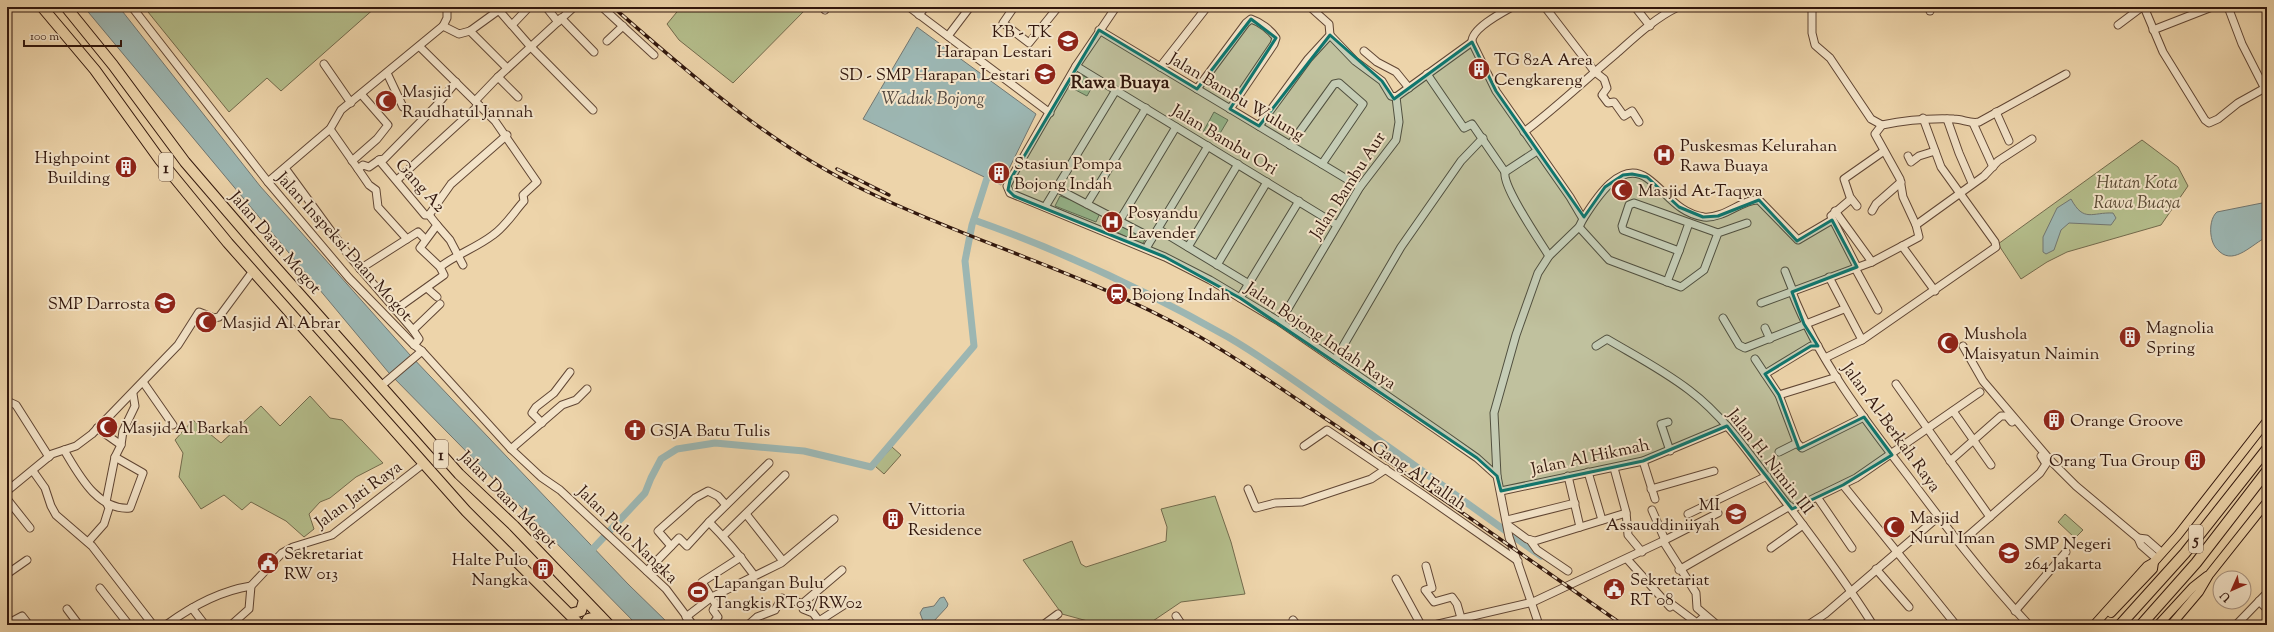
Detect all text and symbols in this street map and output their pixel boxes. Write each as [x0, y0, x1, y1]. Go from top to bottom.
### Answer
place label: KB - TK Harapan Lestari [937, 21, 1052, 65]
scale bar [24, 22, 121, 48]
text: 100 m [30, 28, 59, 46]
school or university icon: KB - TK Harapan Lestari [1055, 28, 1081, 54]
street label: Jalan Bambu Wulung [1163, 47, 1308, 148]
place label: TG 82A Area Cengkareng [1494, 49, 1593, 93]
building icon: TG 82A Area Cengkareng [1466, 56, 1492, 82]
school or university icon: SD - SMP Harapan Lestari [1032, 61, 1058, 87]
place label: SD - SMP Harapan Lestari [839, 64, 1030, 88]
district label: Rawa Buaya [1071, 70, 1170, 97]
place label: Masjid Raudhatul Jannah [402, 81, 534, 125]
water label: Waduk Bojong [881, 87, 985, 113]
mosque icon: Masjid Raudhatul Jannah [373, 88, 399, 114]
street label: Jalan Bambu Ori [1166, 99, 1282, 182]
street label: Jalan Bambu Aur [1304, 127, 1393, 245]
place label: Puskesmas Kelurahan Rawa Buaya [1680, 135, 1837, 179]
hospital icon: Puskesmas Kelurahan Rawa Buaya [1651, 142, 1677, 168]
place label: Highpoint Building [34, 147, 110, 191]
road number: 1 [159, 153, 173, 181]
place label: Stasiun Pompa Bojong Indah [1014, 153, 1122, 197]
building icon: Highpoint Building [113, 154, 139, 180]
street label: Gang A2 [389, 154, 450, 219]
building icon: Stasiun Pompa Bojong Indah [986, 160, 1012, 186]
street label: Jalan Inspeksi Daan Mogot [269, 167, 417, 327]
park label: Hutan Kota Rawa Buaya [2093, 172, 2181, 216]
mosque icon: Masjid At-Taqwa [1609, 177, 1635, 203]
place label: Masjid At-Taqwa [1638, 180, 1763, 204]
street label: Jalan Daan Mogot [222, 186, 326, 300]
place label: Posyandu Lavender [1128, 202, 1198, 246]
hospital icon: Posyandu Lavender [1099, 209, 1125, 235]
street label: Jalan Bojong Indah Raya [1239, 277, 1400, 396]
station icon: Bojong Indah [1104, 281, 1130, 307]
place label: Bojong Indah [1132, 284, 1231, 308]
school or university icon: SMP Darrosta [152, 290, 178, 316]
place label: SMP Darrosta [48, 293, 150, 317]
mosque icon: Masjid Al Abrar [193, 309, 219, 335]
place label: Masjid Al Abrar [222, 312, 341, 336]
place label: Magnolia Spring [2146, 317, 2214, 361]
place label: Mushola Maisyatun Naimin [1964, 323, 2099, 367]
building icon: Magnolia Spring [2117, 324, 2143, 350]
mosque icon: Mushola Maisyatun Naimin [1935, 330, 1961, 356]
street label: Jalan Al-Berkah Raya [1835, 358, 1946, 498]
street label: Jalan H. Nimin III [1720, 404, 1819, 520]
building icon: Orange Groove [2041, 407, 2067, 433]
place label: Orange Groove [2070, 410, 2183, 434]
mosque icon: Masjid Al Barkah [94, 414, 120, 440]
place label: Masjid Al Barkah [122, 417, 249, 441]
church icon: GSJA Batu Tulis [622, 417, 648, 443]
place label: GSJA Batu Tulis [650, 420, 771, 444]
street label: Jalan Al Hikmah [1528, 434, 1652, 482]
street label: Gang Al Fallah [1367, 436, 1471, 517]
road number: 1 [434, 440, 448, 468]
street label: Jalan Daan Mogot [453, 445, 562, 555]
building icon: Orang Tua Group [2182, 447, 2208, 473]
place label: Orang Tua Group [2049, 450, 2180, 474]
street label: Jalan Jati Raya [310, 456, 408, 536]
street label: Jalan Pulo Nangka [570, 480, 683, 590]
place label: MI Assauddiniiyah [1606, 494, 1720, 538]
place label: Vittoria Residence [908, 499, 982, 543]
school or university icon: MI Assauddiniiyah [1723, 501, 1749, 527]
building icon: Vittoria Residence [880, 506, 906, 532]
place label: Masjid Nurul Iman [1910, 507, 1995, 551]
mosque icon: Masjid Nurul Iman [1881, 514, 1907, 540]
road number: 5 [2189, 525, 2203, 553]
place label: SMP Negeri 264 Jakarta [2024, 533, 2111, 577]
school or university icon: SMP Negeri 264 Jakarta [1996, 540, 2022, 566]
place label: Sekretariat RW 013 [284, 543, 363, 587]
place label: Halte Pulo Nangka [452, 549, 528, 593]
public building icon: Sekretariat RW 013 [255, 550, 281, 576]
building icon: Halte Pulo Nangka [530, 556, 556, 582]
place label: Sekretariat RT 08 [1630, 569, 1709, 613]
north arrow [2212, 570, 2252, 610]
place label: Lapangan Bulu Tangkis RT03/RW02 [714, 572, 863, 616]
public building icon: Sekretariat RT 08 [1601, 576, 1627, 602]
sports icon: Lapangan Bulu Tangkis RT03/RW02 [685, 579, 711, 605]
text: U [2217, 588, 2235, 606]

